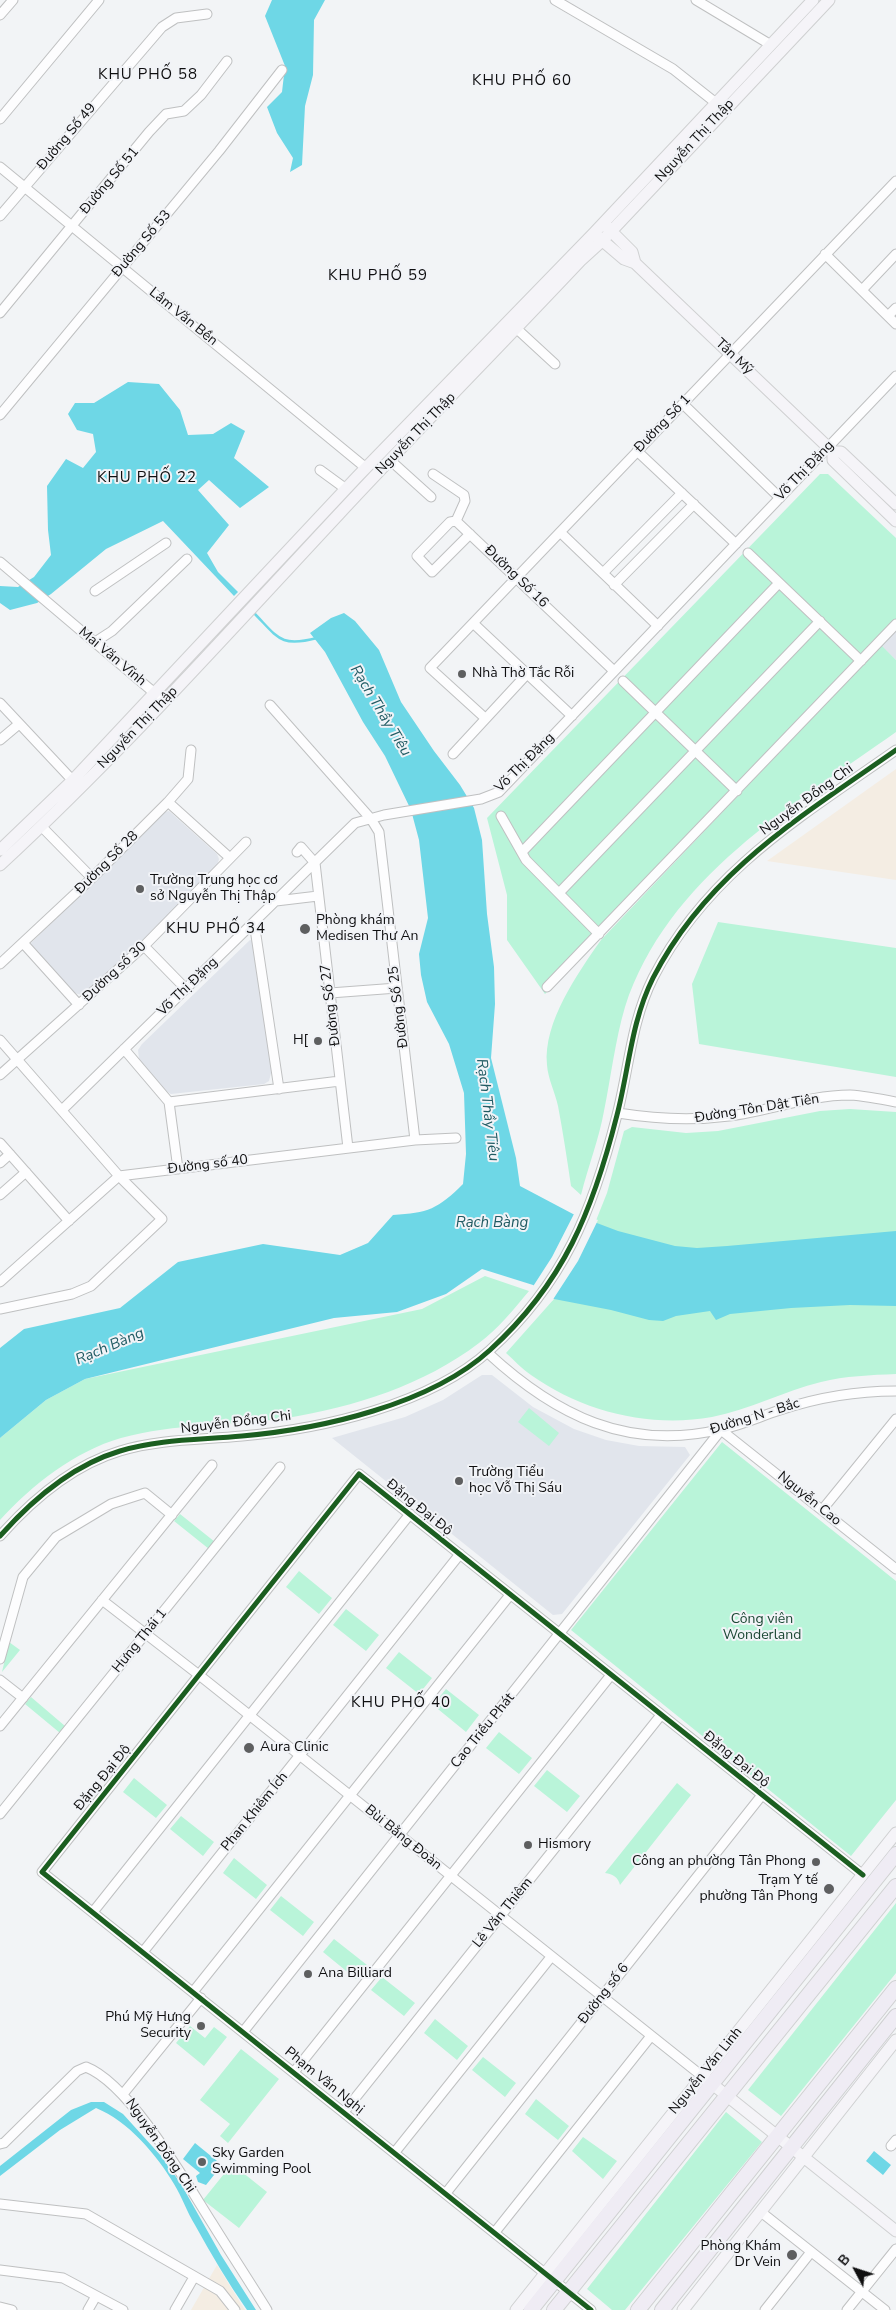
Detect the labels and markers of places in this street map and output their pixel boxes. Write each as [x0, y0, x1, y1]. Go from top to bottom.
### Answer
place label: Nhà Thờ Tắc Rỗi [472, 666, 574, 682]
marker: Nhà Thờ Tắc Rỗi [456, 668, 468, 680]
place label: Trường Trung học cơ sở Nguyễn Thị Thập [150, 873, 278, 906]
marker: Trường Trung học cơ sở Nguyễn Thị Thập [134, 883, 146, 895]
place label: Phòng khám Medisen Thư An [316, 913, 419, 946]
marker: Phòng khám Medisen Thư An [298, 922, 312, 936]
place label: H[ [293, 1033, 308, 1049]
marker: H[ [312, 1035, 324, 1047]
place label: Trường Tiểu học Vỗ Thị Sáu [469, 1465, 562, 1498]
marker: Trường Tiểu học Vỗ Thị Sáu [453, 1475, 465, 1487]
place label: Aura Clinic [260, 1740, 329, 1756]
marker: Aura Clinic [242, 1741, 256, 1755]
place label: Hismory [538, 1837, 591, 1853]
marker: Hismory [522, 1839, 534, 1851]
place label: Công an phường Tân Phong [632, 1854, 806, 1870]
marker: Công an phường Tân Phong [810, 1856, 822, 1868]
place label: Trạm Y tế phường Tân Phong [699, 1873, 818, 1905]
marker: Trạm Y tế phường Tân Phong [822, 1882, 836, 1896]
place label: Ana Billiard [318, 1966, 392, 1982]
marker: Ana Billiard [302, 1968, 314, 1980]
place label: Phú Mỹ Hưng Security [105, 2010, 191, 2042]
marker: Phú Mỹ Hưng Security [195, 2020, 207, 2032]
place label: Sky Garden Swimming Pool [212, 2146, 311, 2178]
marker: Sky Garden Swimming Pool [196, 2156, 208, 2168]
place label: Phòng Khám Dr Vein [701, 2239, 781, 2272]
marker: Phòng Khám Dr Vein [785, 2248, 799, 2262]

